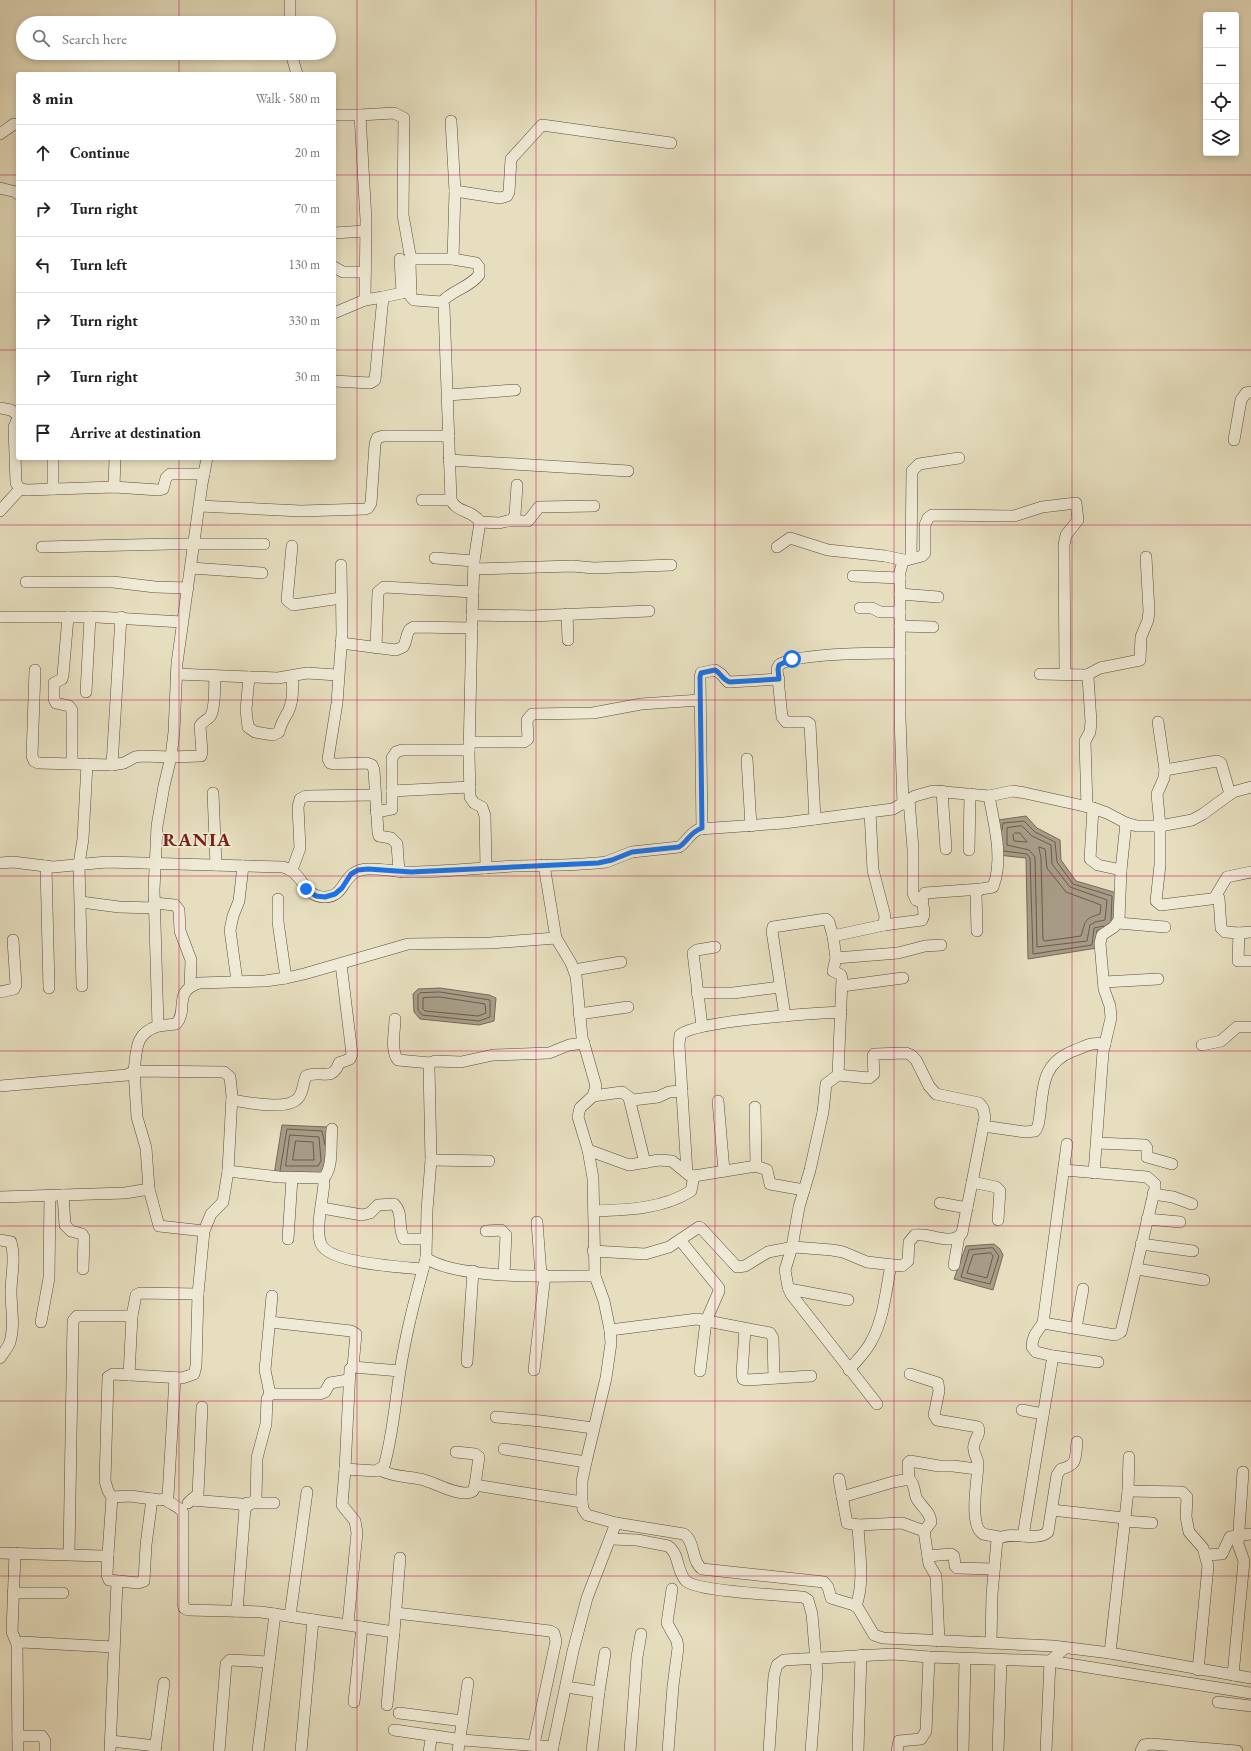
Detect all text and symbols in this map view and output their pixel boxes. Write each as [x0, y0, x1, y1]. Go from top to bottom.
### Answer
map controls [1203, 12, 1239, 156]
button: + [1203, 12, 1239, 48]
search box [16, 16, 336, 60]
icon: search [30, 27, 52, 49]
text: Search here [62, 29, 127, 48]
button: − [1203, 48, 1239, 84]
button: locate [1203, 84, 1239, 120]
text: 8 min [32, 87, 73, 109]
text: Walk · 580 m [256, 90, 320, 107]
button: layers [1203, 120, 1239, 156]
icon: ahead [32, 142, 54, 164]
text: Continue [70, 143, 130, 162]
text: 20 m [295, 144, 320, 161]
icon: right [32, 198, 54, 220]
text: Turn right [70, 199, 138, 218]
text: 70 m [295, 200, 320, 217]
icon: left [32, 254, 54, 276]
text: Turn left [70, 255, 127, 274]
text: 130 m [289, 256, 320, 273]
icon: right [32, 310, 54, 332]
text: Turn right [70, 311, 138, 330]
text: 330 m [289, 312, 320, 329]
icon: right [32, 366, 54, 388]
text: Turn right [70, 367, 138, 386]
text: 30 m [295, 368, 320, 385]
icon: arrive [32, 422, 54, 444]
text: Arrive at destination [70, 423, 201, 442]
route start [783, 650, 801, 668]
district label: RANIA [163, 827, 232, 852]
route end [297, 880, 315, 898]

